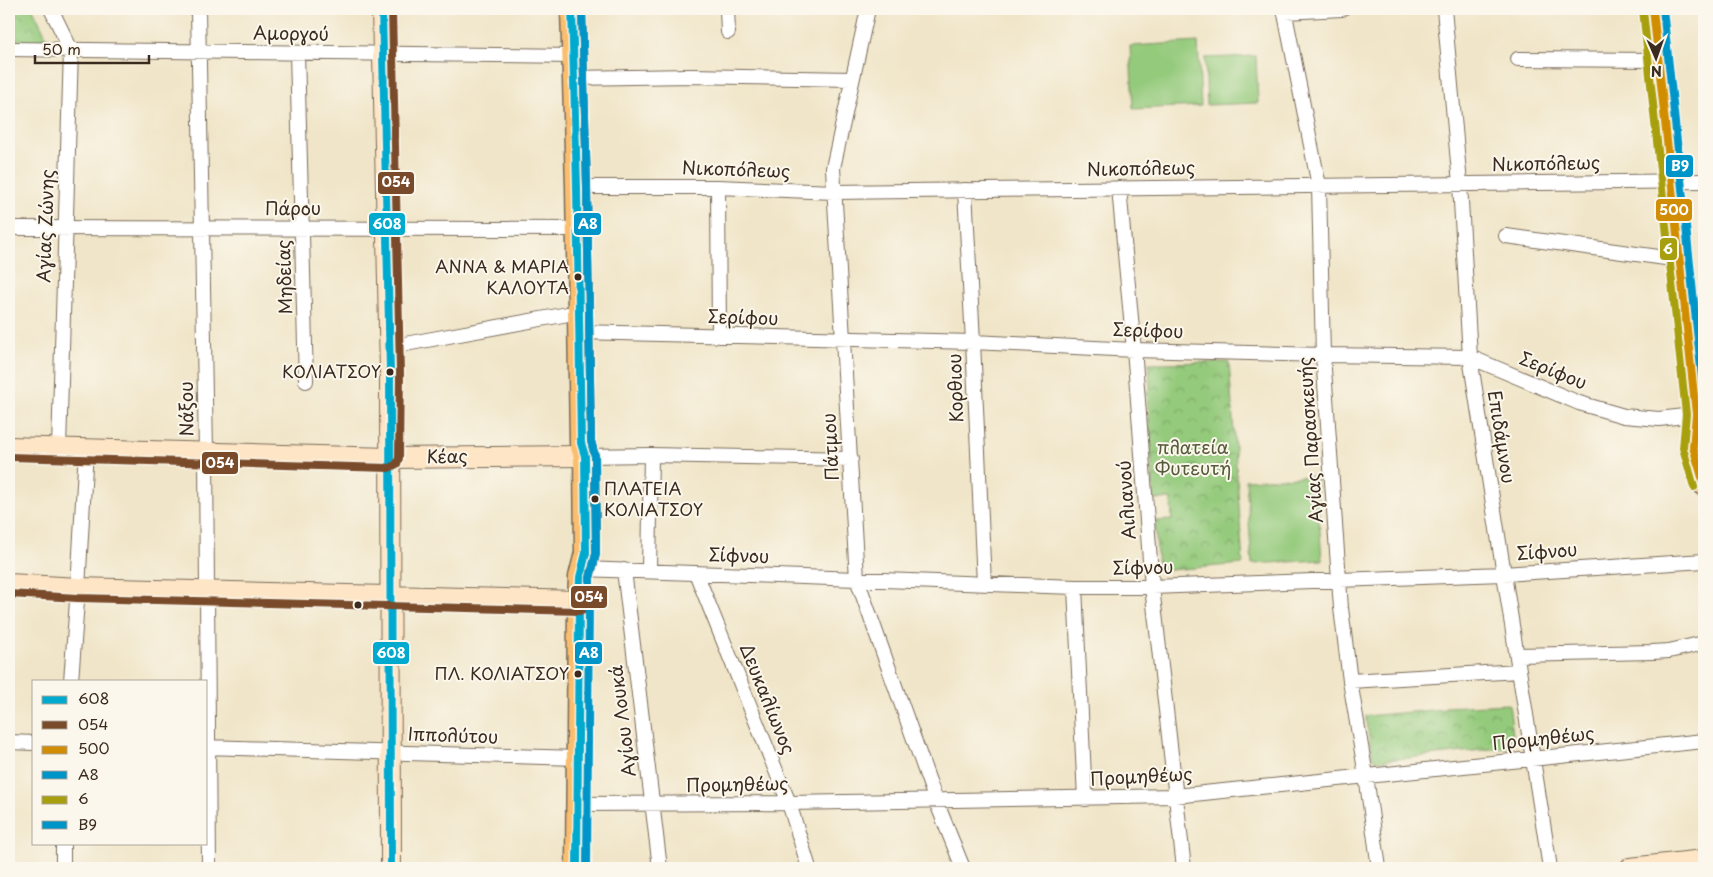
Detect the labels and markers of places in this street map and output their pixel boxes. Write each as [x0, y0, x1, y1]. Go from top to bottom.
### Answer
place label: ΑΝΝΑ & ΜΑΡΙΑ ΚΑΛΟΥΤΑ [435, 253, 569, 300]
marker: ΑΝΝΑ & ΜΑΡΙΑ ΚΑΛΟΥΤΑ [573, 272, 583, 282]
place label: ΚΟΛΙΑΤΣΟΥ [282, 358, 381, 384]
marker: ΚΟΛΙΑΤΣΟΥ [385, 367, 395, 377]
place label: ΠΛΑΤΕΙΑ ΚΟΛΙΑΤΣΟΥ [604, 475, 703, 522]
marker: ΠΛΑΤΕΙΑ ΚΟΛΙΑΤΣΟΥ [590, 494, 600, 504]
unlabelled marker [353, 600, 363, 610]
place label: ΠΛ. ΚΟΛΙΑΤΣΟΥ [434, 660, 569, 686]
marker: ΠΛ. ΚΟΛΙΑΤΣΟΥ [573, 669, 583, 679]

